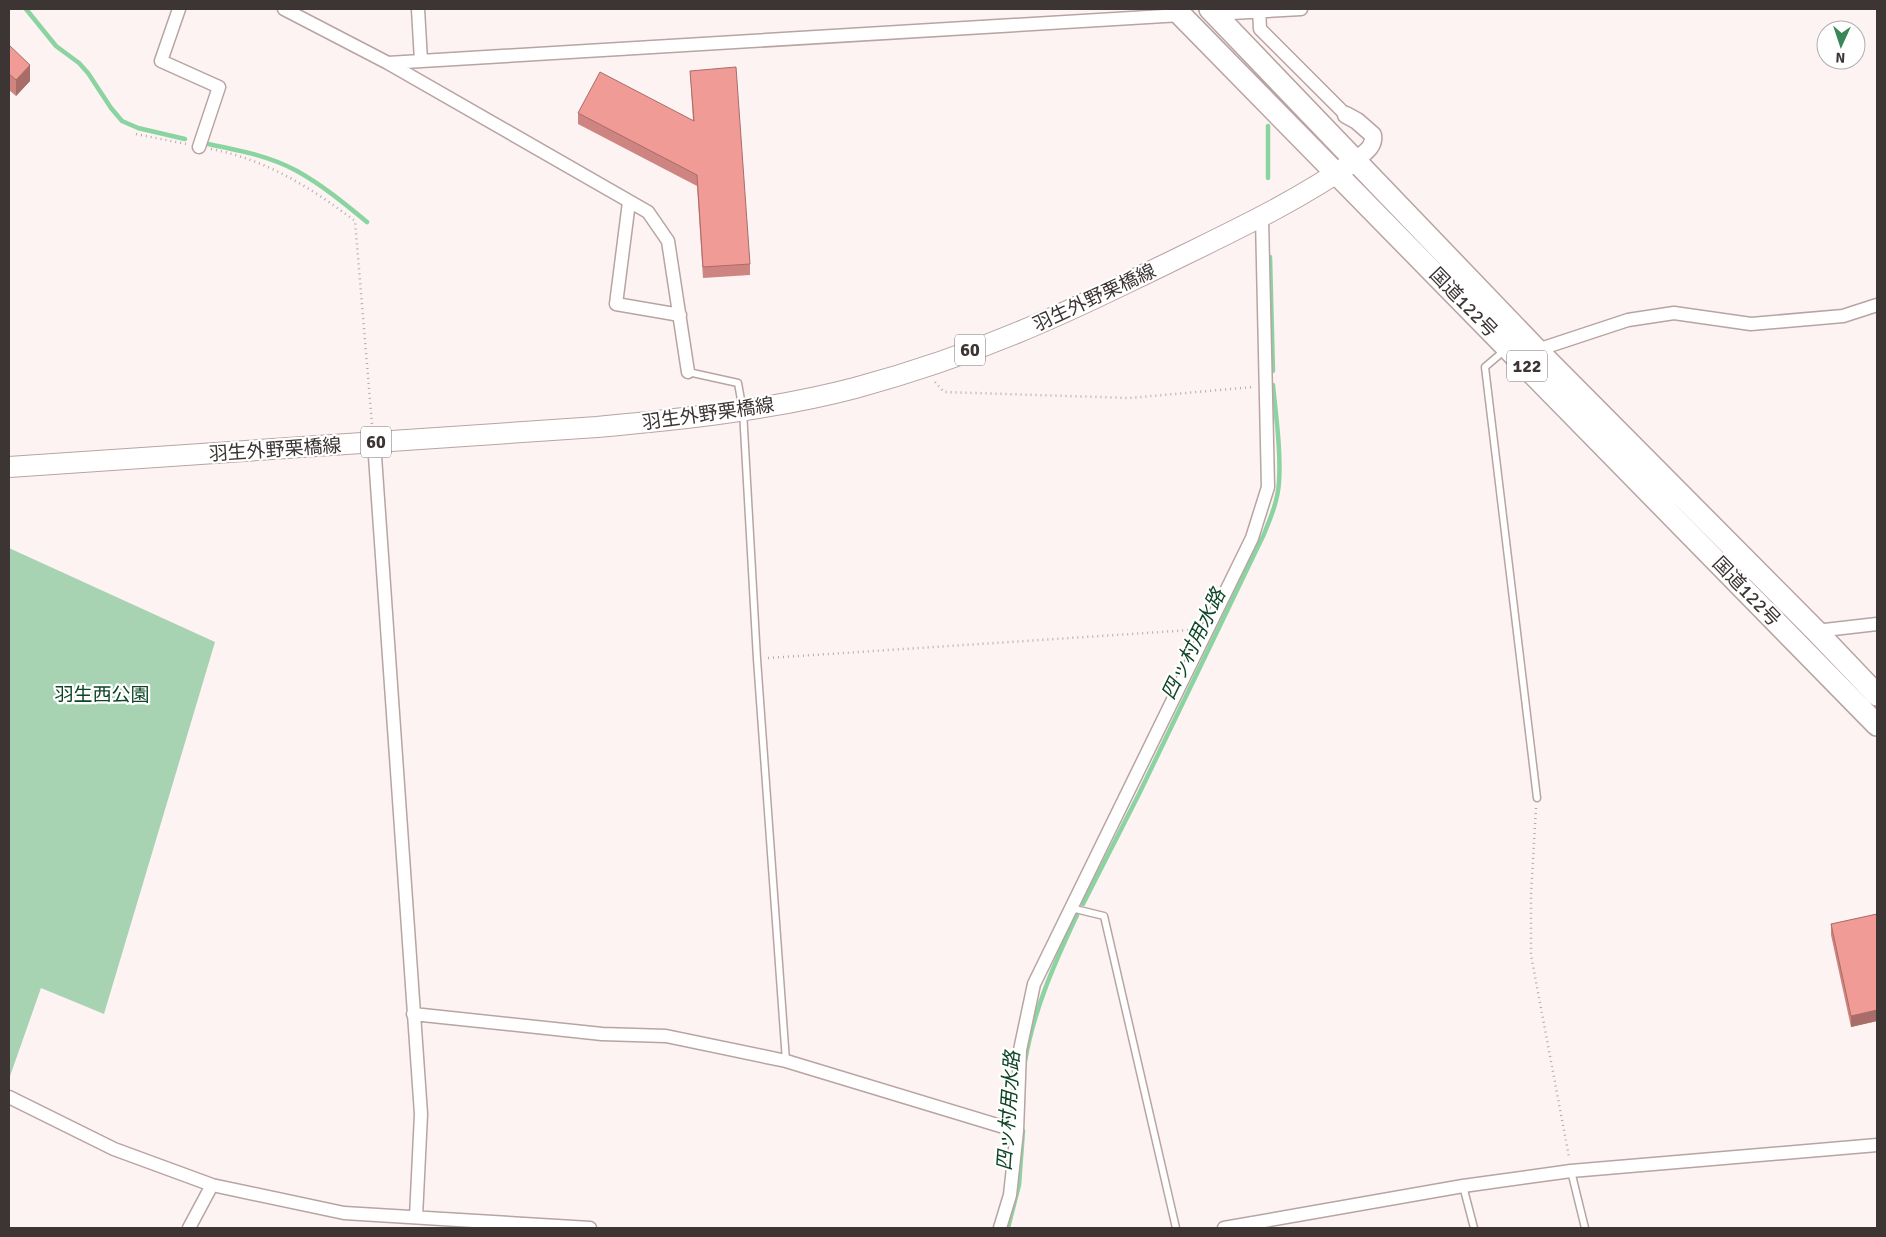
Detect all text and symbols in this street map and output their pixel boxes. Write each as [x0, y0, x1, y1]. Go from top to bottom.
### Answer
north arrow [1816, 20, 1866, 70]
text: N [1835, 49, 1846, 66]
street label: 羽生外野栗橋線 [1029, 259, 1160, 337]
street label: 国道122号 [1424, 263, 1502, 343]
road number: 60 [955, 334, 985, 366]
road number: 122 [1507, 351, 1547, 382]
street label: 羽生外野栗橋線 [641, 393, 776, 435]
road number: 60 [361, 427, 391, 458]
street label: 羽生外野栗橋線 [208, 433, 342, 467]
street label: 国道122号 [1707, 552, 1785, 632]
water label: 四ッ村用水路 [1156, 583, 1232, 704]
park label: 羽生西公園 [54, 683, 150, 707]
water label: 四ッ村用水路 [992, 1048, 1025, 1172]

